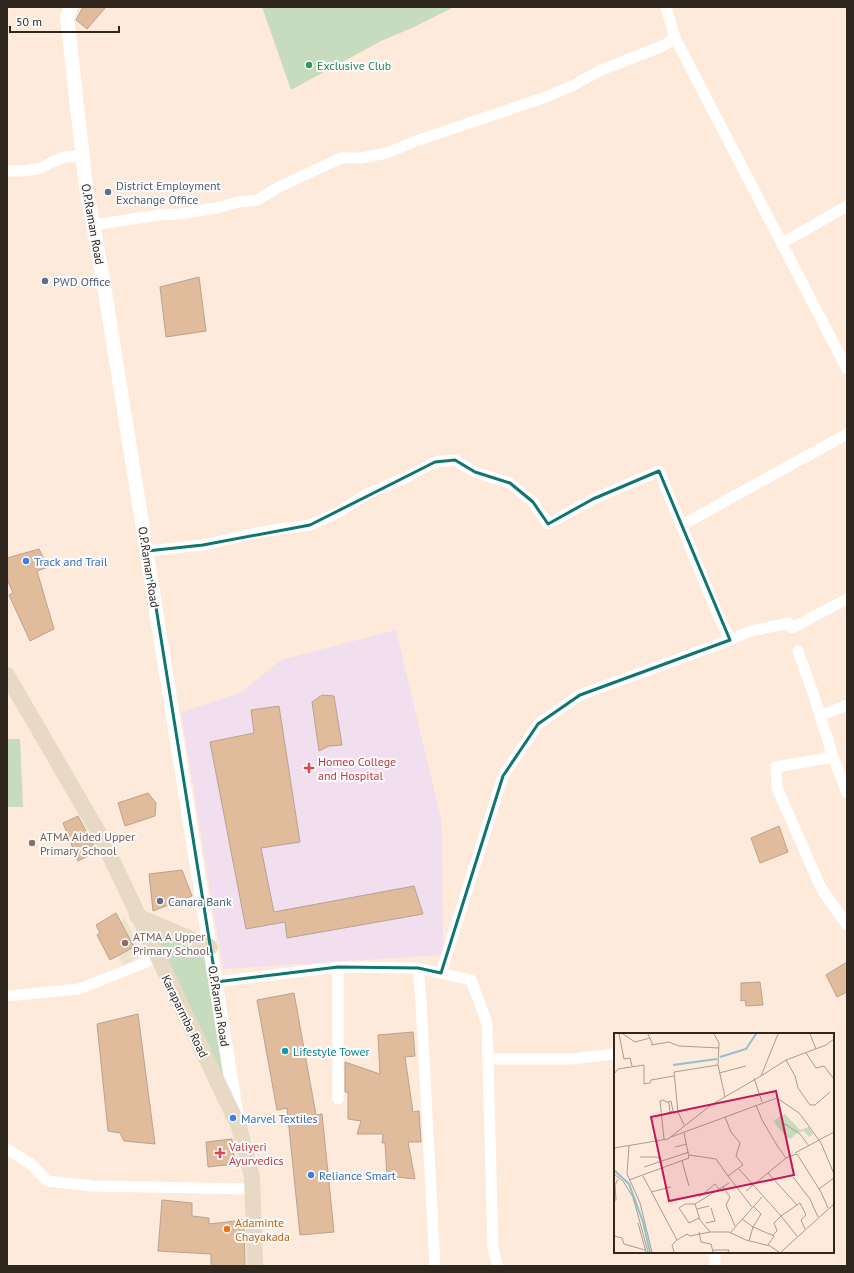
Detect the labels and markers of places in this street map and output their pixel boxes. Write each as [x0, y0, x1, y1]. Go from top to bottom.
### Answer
place label: Exclusive Club [317, 58, 391, 73]
marker: Exclusive Club [304, 60, 314, 70]
place label: District Employment Exchange Office [116, 178, 221, 207]
marker: District Employment Exchange Office [103, 187, 113, 197]
place label: PWD Office [53, 274, 110, 289]
marker: PWD Office [40, 276, 50, 286]
place label: Track and Trail [34, 554, 108, 569]
marker: Track and Trail [21, 556, 31, 566]
place label: Homeo College and Hospital [318, 754, 396, 783]
marker: Homeo College and Hospital [303, 762, 315, 774]
place label: ATMA Aided Upper Primary School [40, 829, 135, 858]
marker: ATMA Aided Upper Primary School [27, 838, 37, 848]
place label: Canara Bank [168, 894, 232, 909]
marker: Canara Bank [155, 896, 165, 906]
place label: ATMA A Upper Primary School [133, 929, 210, 958]
marker: ATMA A Upper Primary School [120, 938, 130, 948]
place label: Lifestyle Tower [293, 1044, 370, 1059]
marker: Lifestyle Tower [280, 1046, 290, 1056]
place label: Marvel Textiles [241, 1111, 318, 1126]
marker: Marvel Textiles [228, 1113, 238, 1123]
place label: Valiyeri Ayurvedics [228, 1139, 284, 1168]
marker: Valiyeri Ayurvedics [214, 1147, 226, 1159]
place label: Reliance Smart [319, 1168, 396, 1183]
marker: Reliance Smart [306, 1170, 316, 1180]
place label: Adaminte Chayakada [235, 1215, 290, 1244]
marker: Adaminte Chayakada [222, 1224, 232, 1234]

